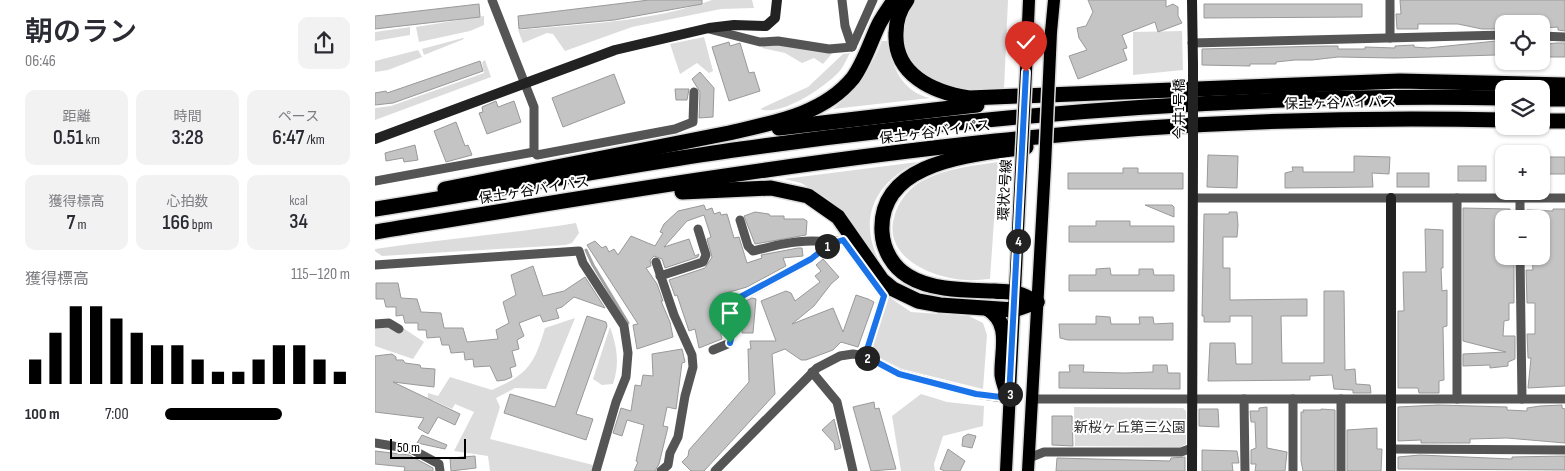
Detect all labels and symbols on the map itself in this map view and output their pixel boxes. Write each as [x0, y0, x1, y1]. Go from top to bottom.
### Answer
pin [1005, 21, 1047, 72]
street label: 今井1号橋 [1171, 79, 1188, 139]
street label: 保土ヶ谷バイパス [1284, 94, 1396, 112]
street label: 保土ヶ谷バイパス [879, 117, 991, 147]
street label: 環状2号線 [995, 159, 1015, 221]
street label: 保土ヶ谷バイパス [477, 173, 591, 207]
pin: 4 [1005, 228, 1031, 254]
pin: 1 [815, 234, 839, 258]
pin [709, 292, 751, 343]
pin: 2 [855, 346, 879, 370]
pin: 3 [997, 382, 1023, 406]
park label: 新桜ヶ丘第三公園 [1074, 419, 1186, 436]
scale bar [390, 436, 466, 459]

